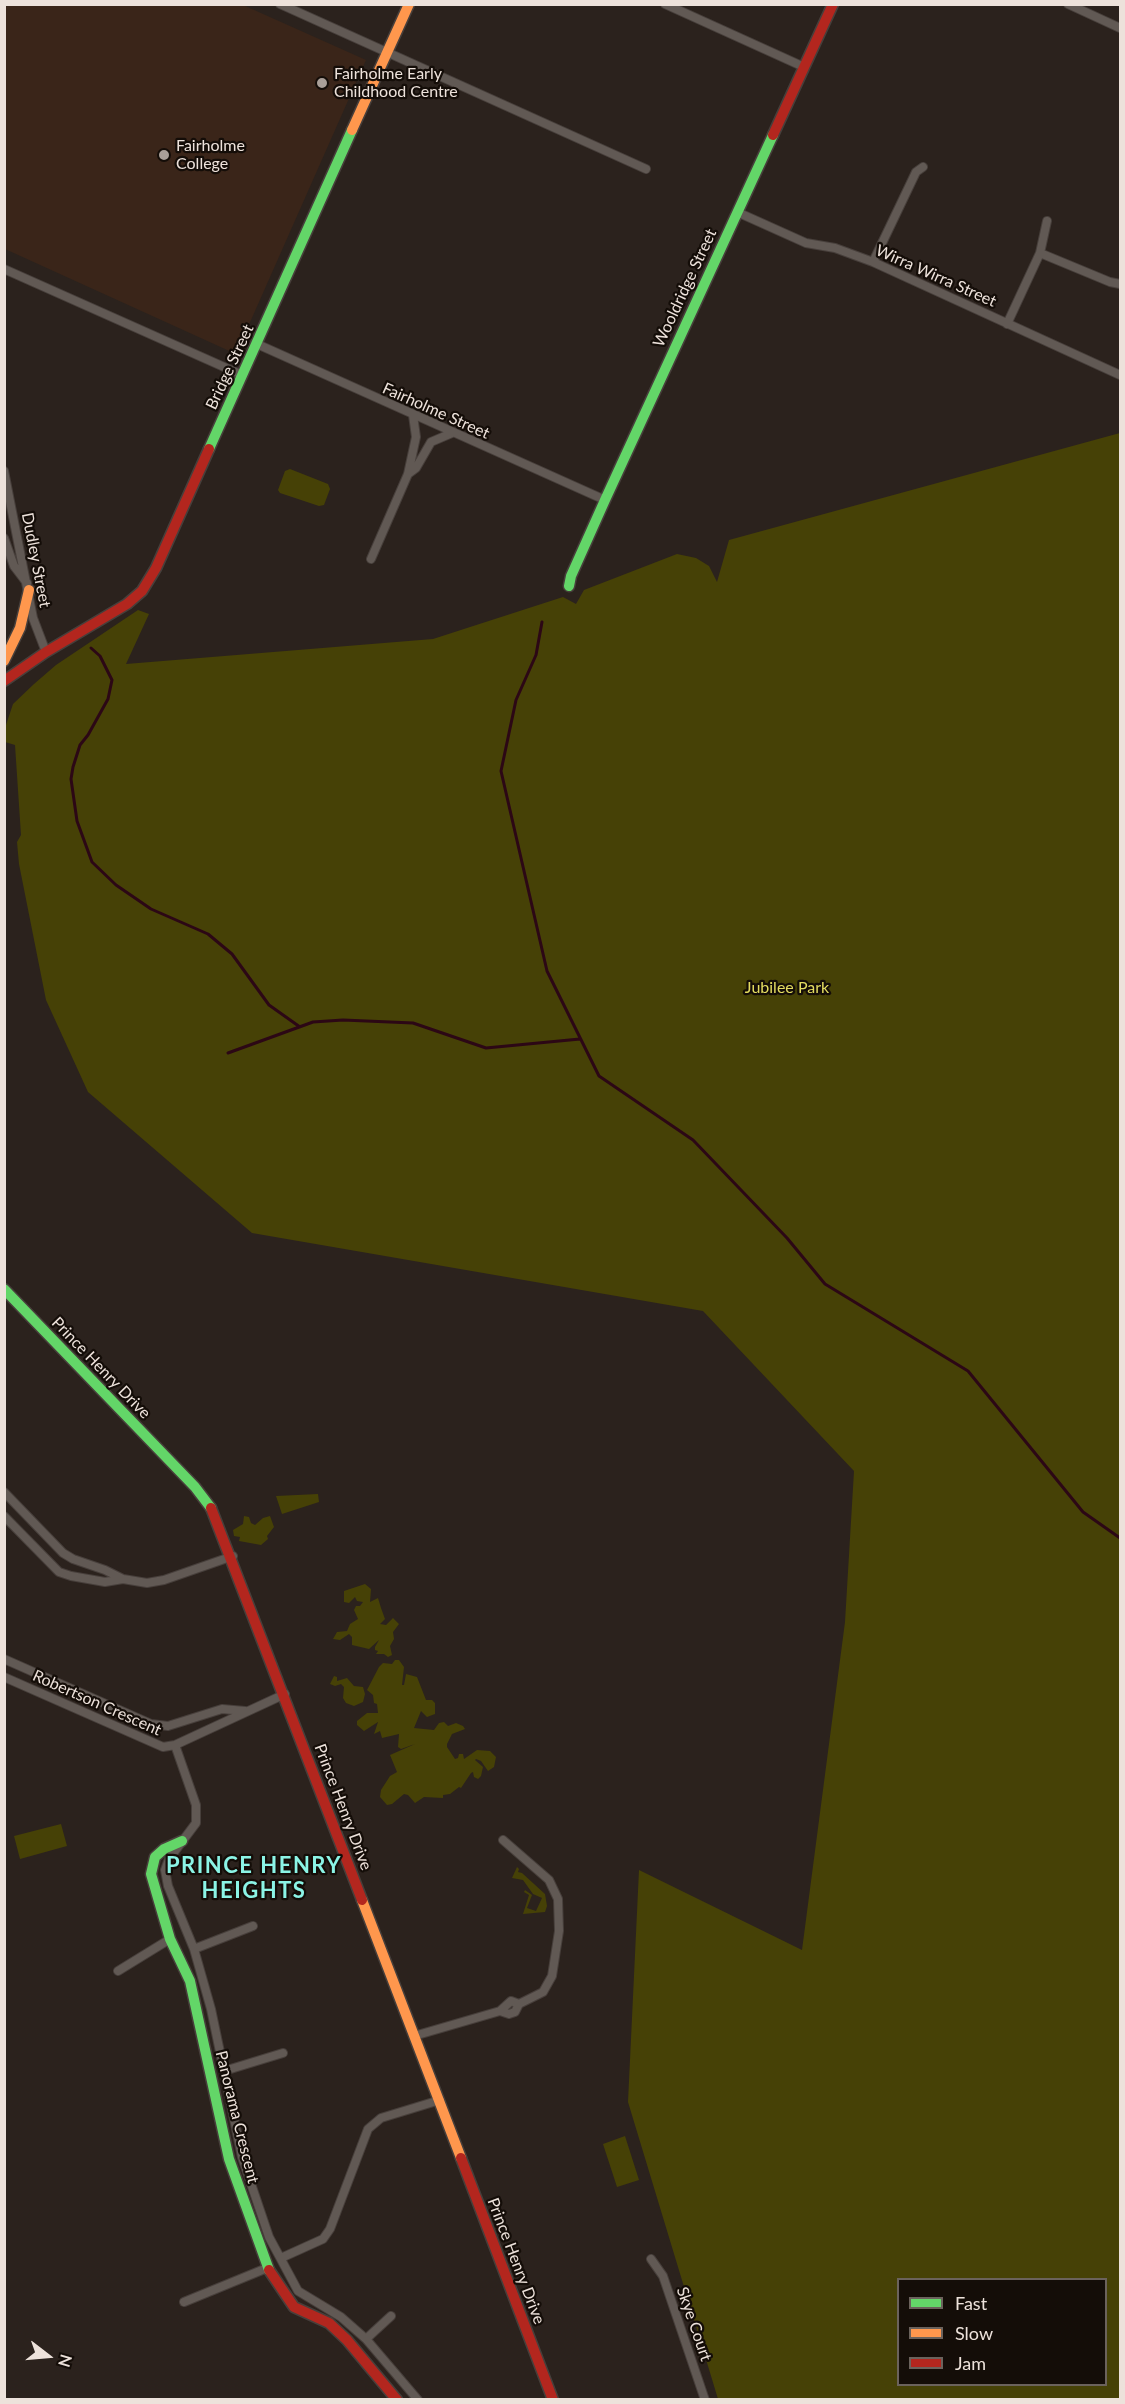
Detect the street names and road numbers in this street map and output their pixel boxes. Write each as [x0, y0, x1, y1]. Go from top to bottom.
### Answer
street label: Wooldridge Street [649, 226, 721, 350]
street label: Wirra Wirra Street [873, 241, 999, 311]
street label: Bridge Street [202, 321, 258, 413]
street label: Fairholme Street [380, 379, 492, 443]
street label: Dudley Street [17, 511, 55, 609]
street label: Prince Henry Drive [48, 1313, 154, 1423]
street label: Robertson Crescent [30, 1666, 164, 1740]
street label: Prince Henry Drive [310, 1741, 376, 1873]
street label: Panorama Crescent [211, 2049, 263, 2185]
street label: Prince Henry Drive [483, 2195, 549, 2327]
street label: Skye Court [672, 2284, 716, 2364]

